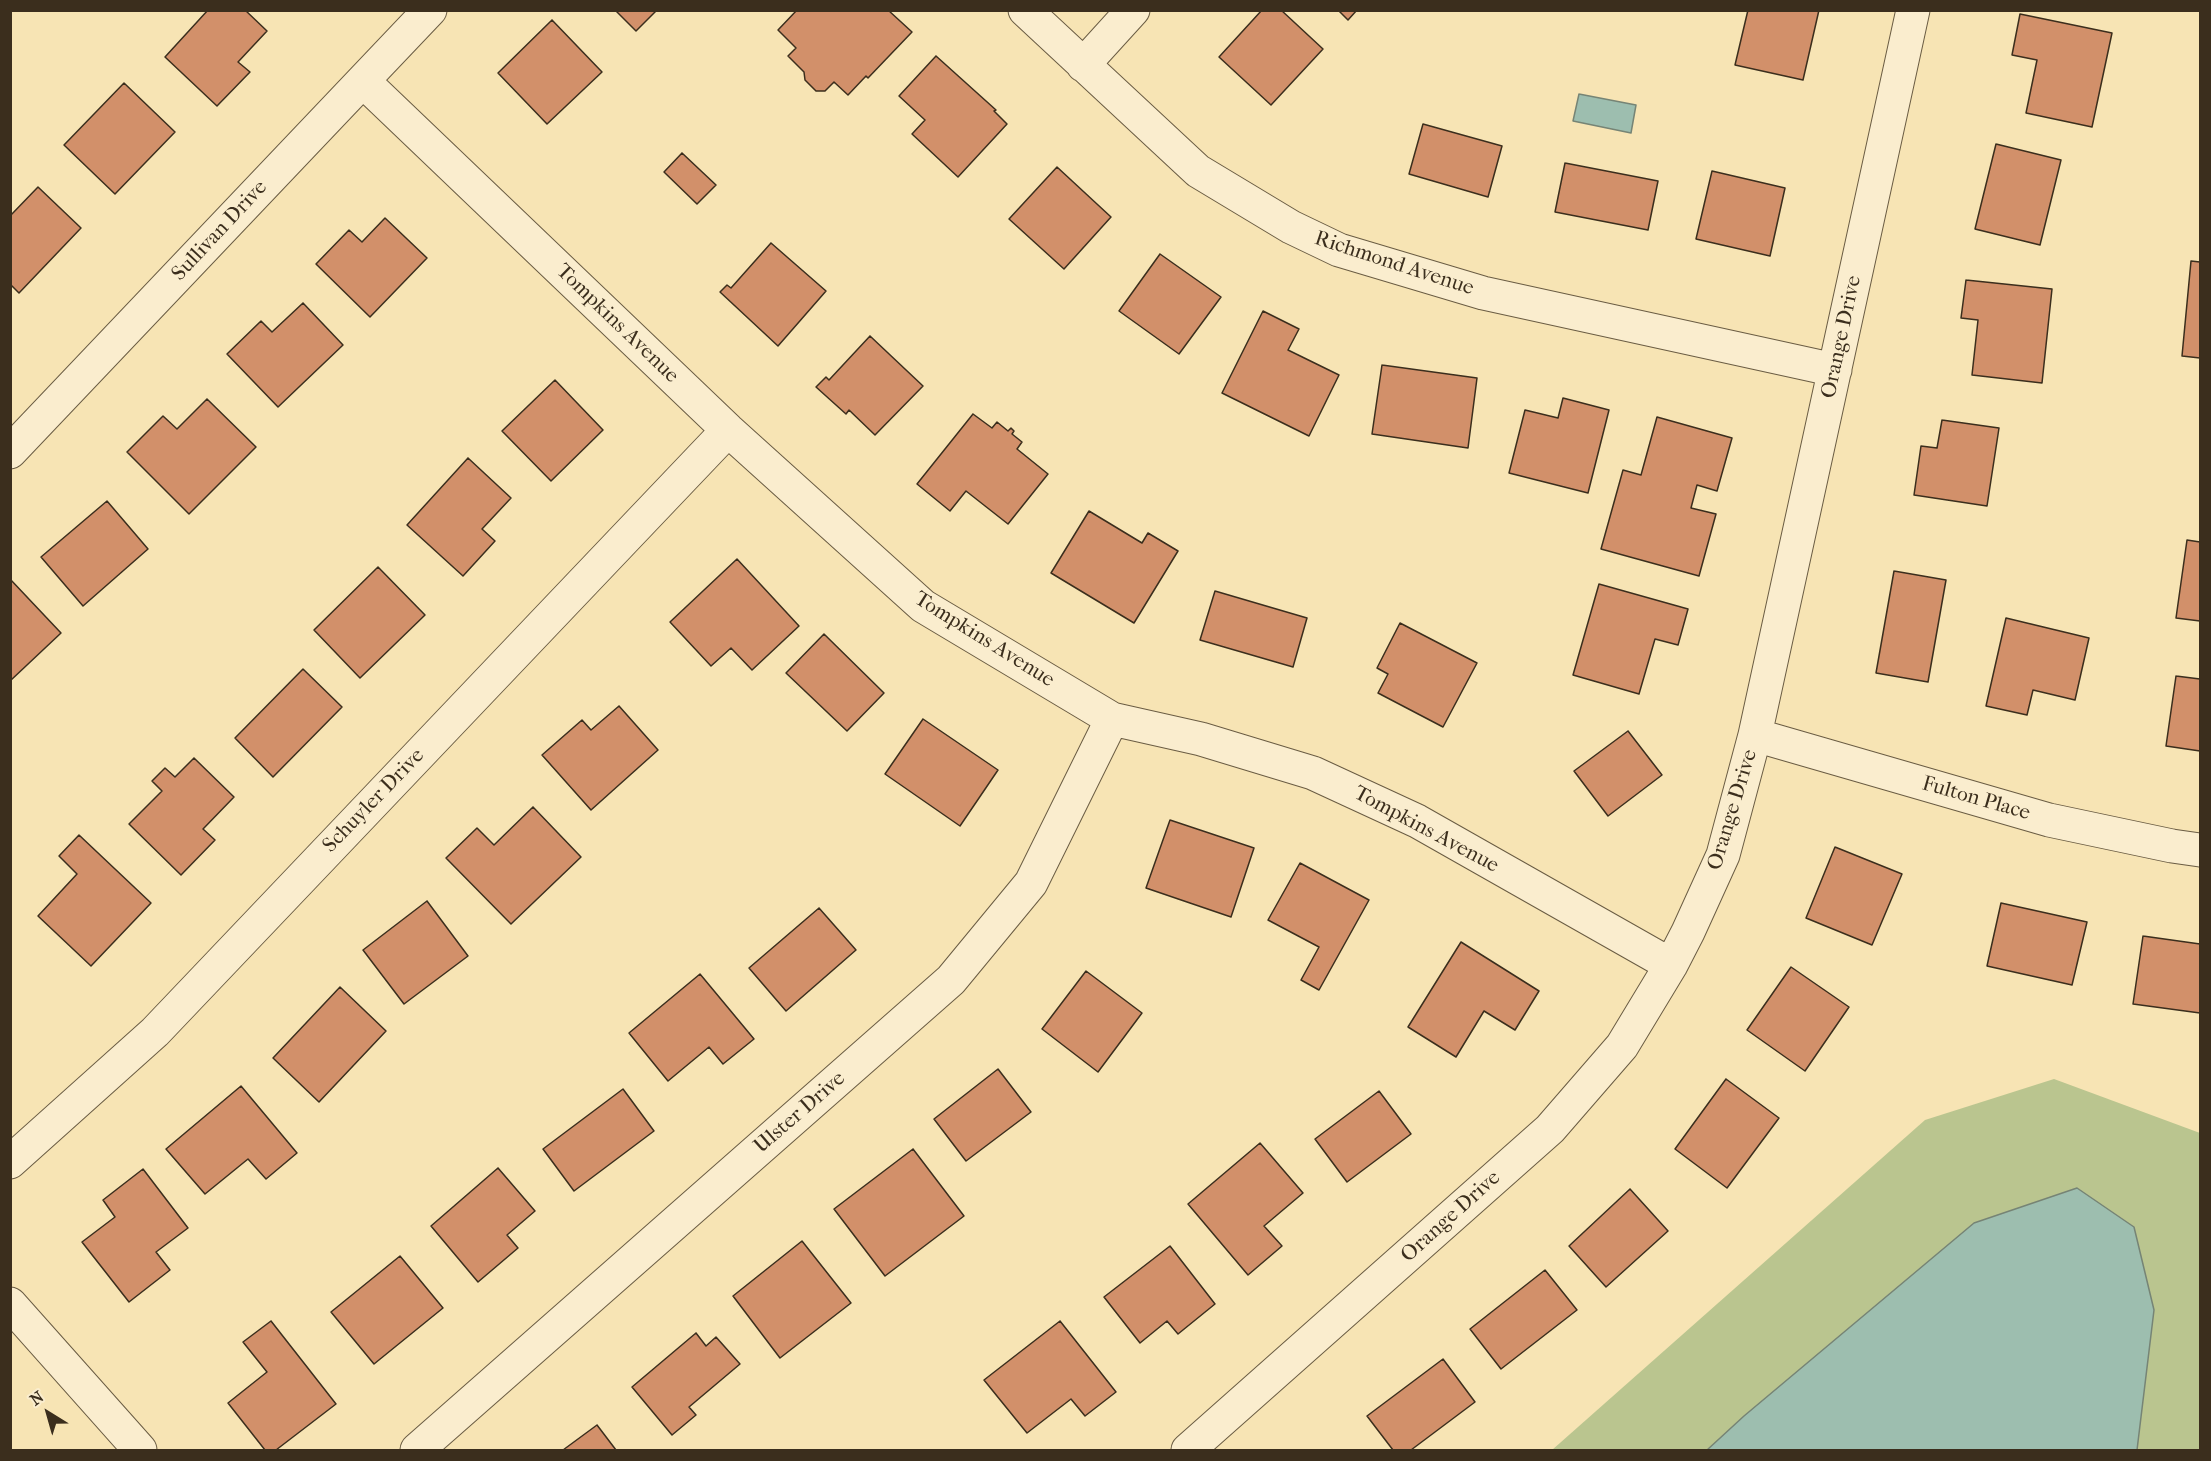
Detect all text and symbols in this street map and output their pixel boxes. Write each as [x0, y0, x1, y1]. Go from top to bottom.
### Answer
street label: Sullivan Drive [167, 176, 273, 286]
street label: Richmond Avenue [1311, 226, 1477, 302]
street label: Tompkins Avenue [550, 259, 684, 389]
street label: Orange Drive [1817, 273, 1867, 401]
street label: Tompkins Avenue [909, 587, 1059, 693]
street label: Schuyler Drive [318, 744, 430, 858]
street label: Orange Drive [1703, 747, 1763, 873]
street label: Fulton Place [1919, 772, 2033, 826]
street label: Tompkins Avenue [1349, 781, 1503, 879]
street label: Ulster Drive [749, 1067, 851, 1159]
street label: Orange Drive [1396, 1166, 1506, 1268]
north arrow [18, 1383, 78, 1443]
text: N [26, 1387, 47, 1409]

